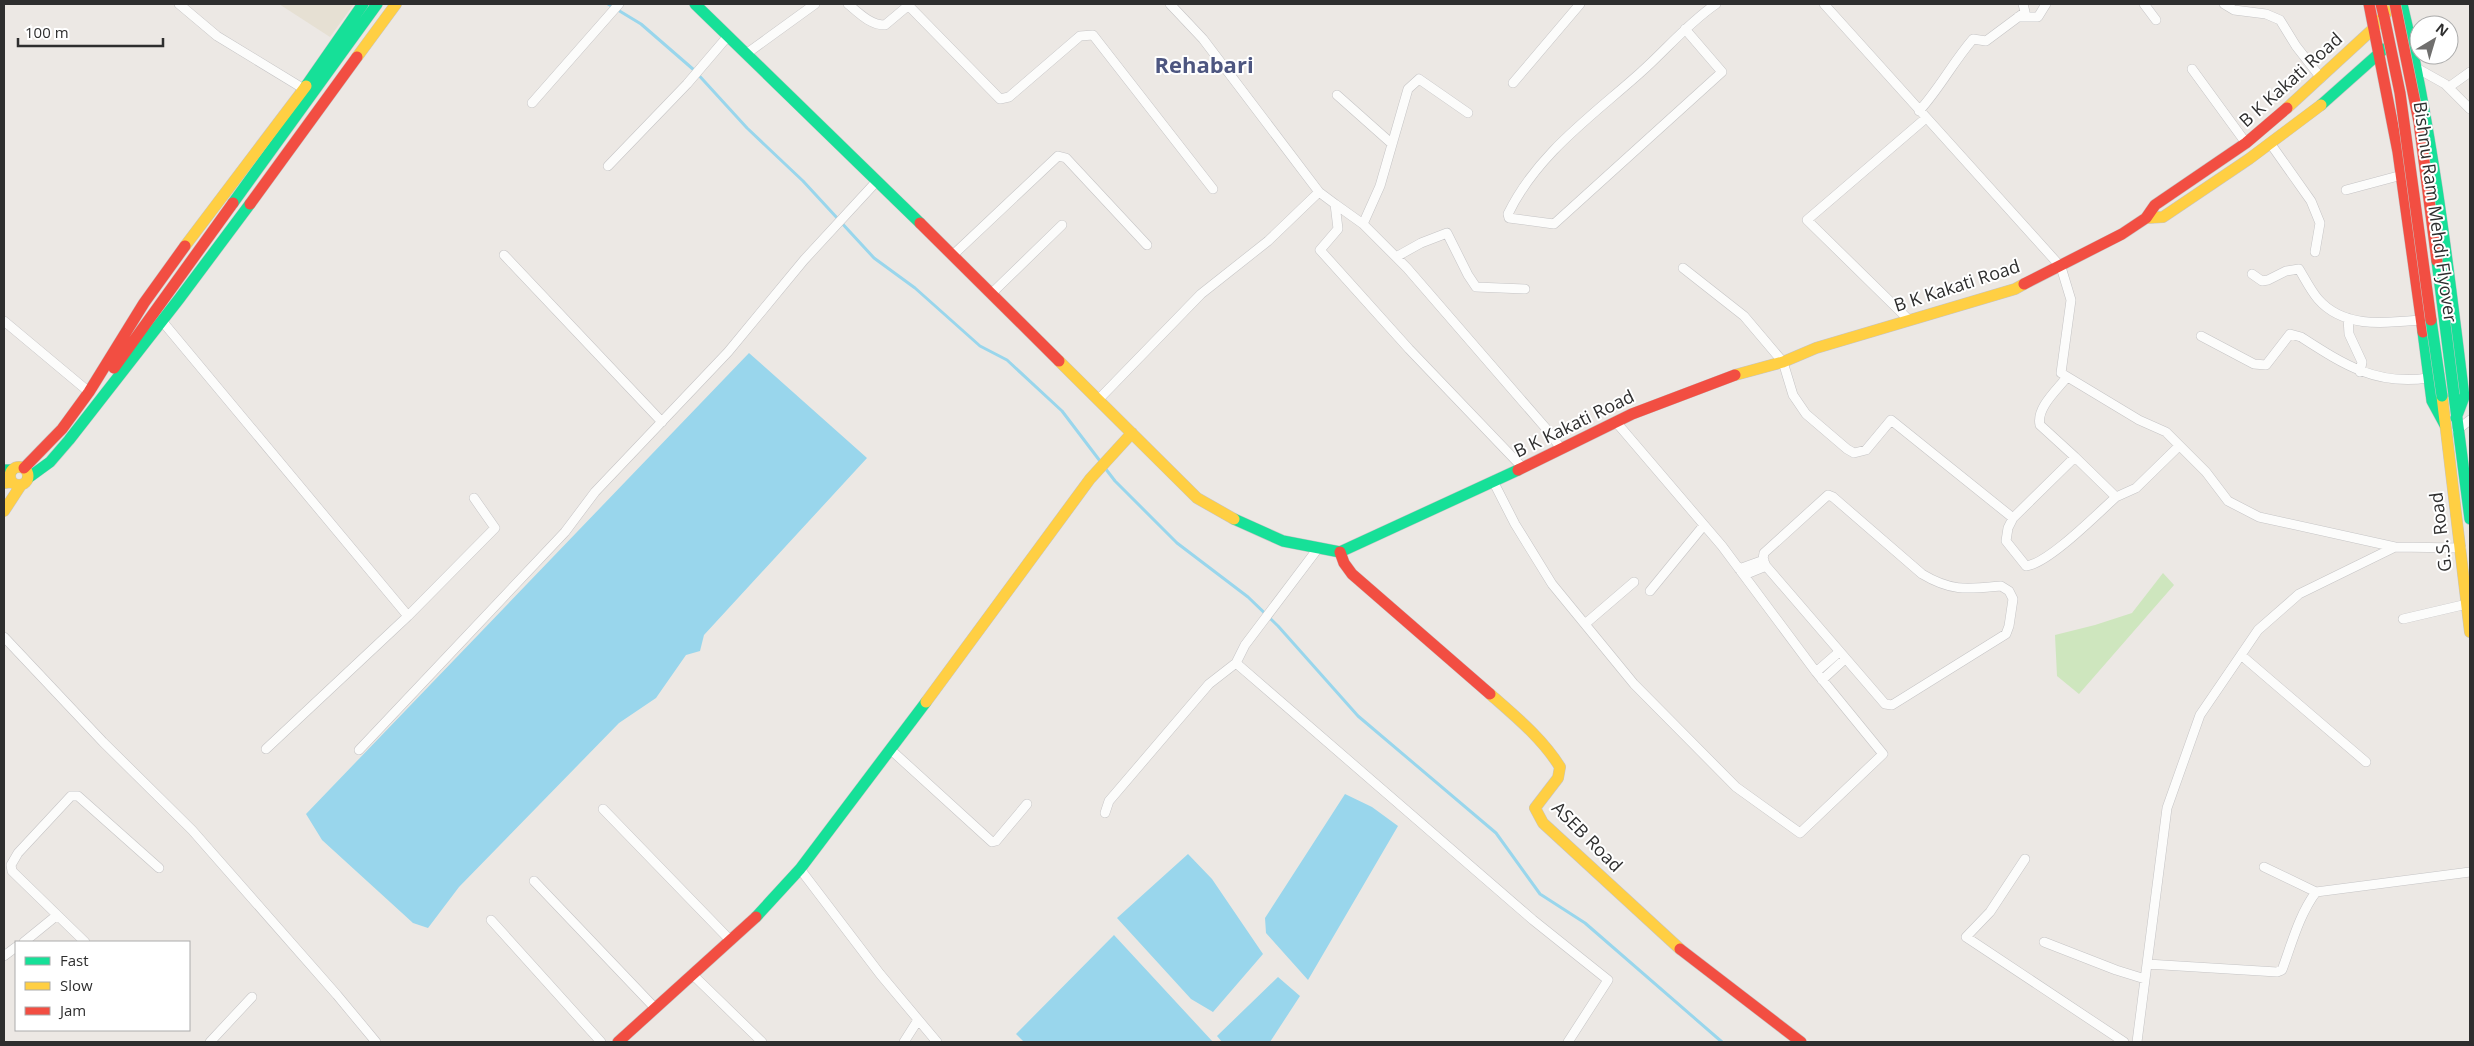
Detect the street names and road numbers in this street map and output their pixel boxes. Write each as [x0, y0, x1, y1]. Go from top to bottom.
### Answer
street label: B K Kakati Road [2234, 26, 2347, 132]
street label: Bishnu Ram Mehdi Flyover [2409, 100, 2463, 324]
street label: B K Kakati Road [1891, 253, 2023, 317]
street label: B K Kakati Road [1509, 384, 1638, 463]
street label: G.S. Road [2423, 491, 2457, 573]
street label: ASEB Road [1547, 796, 1628, 877]

